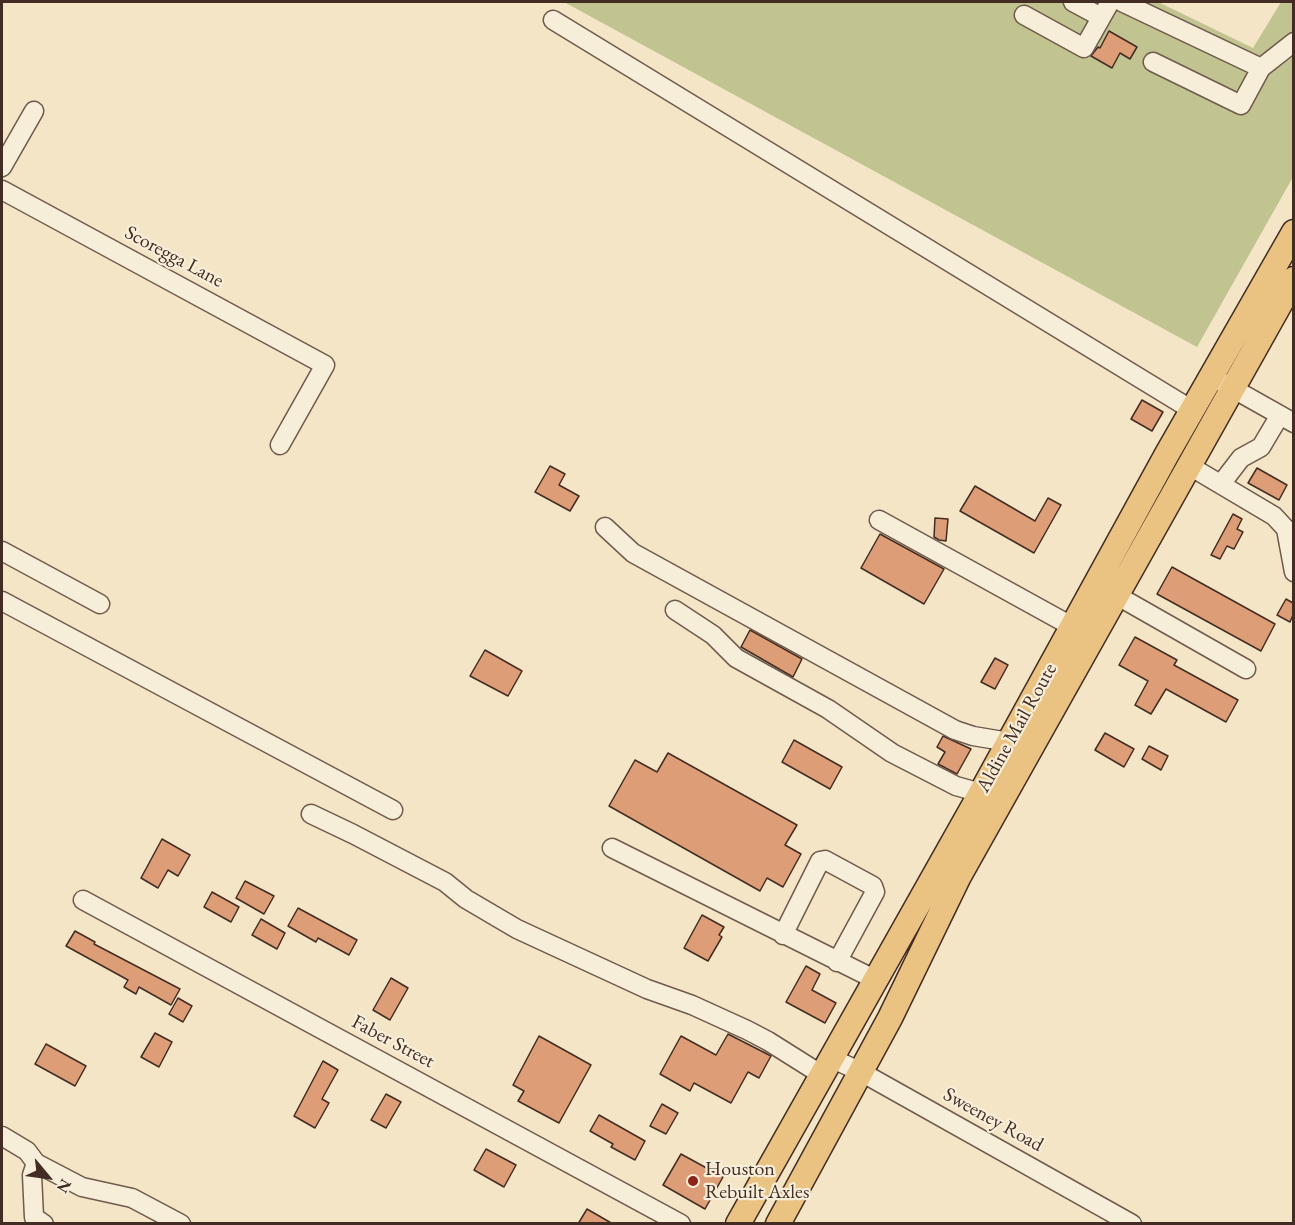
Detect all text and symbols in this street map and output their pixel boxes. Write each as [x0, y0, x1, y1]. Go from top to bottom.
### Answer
street label: Scoregga Lane [120, 221, 228, 293]
street label: Aldine Mail Route [972, 659, 1062, 797]
street label: Faber Street [347, 1010, 439, 1074]
street label: Sweeney Road [939, 1083, 1047, 1157]
north arrow [18, 1147, 78, 1207]
place label: Houston Rebuilt Axles [705, 1158, 809, 1205]
marker: Houston Rebuilt Axles [686, 1174, 700, 1188]
text: N [52, 1175, 77, 1197]

